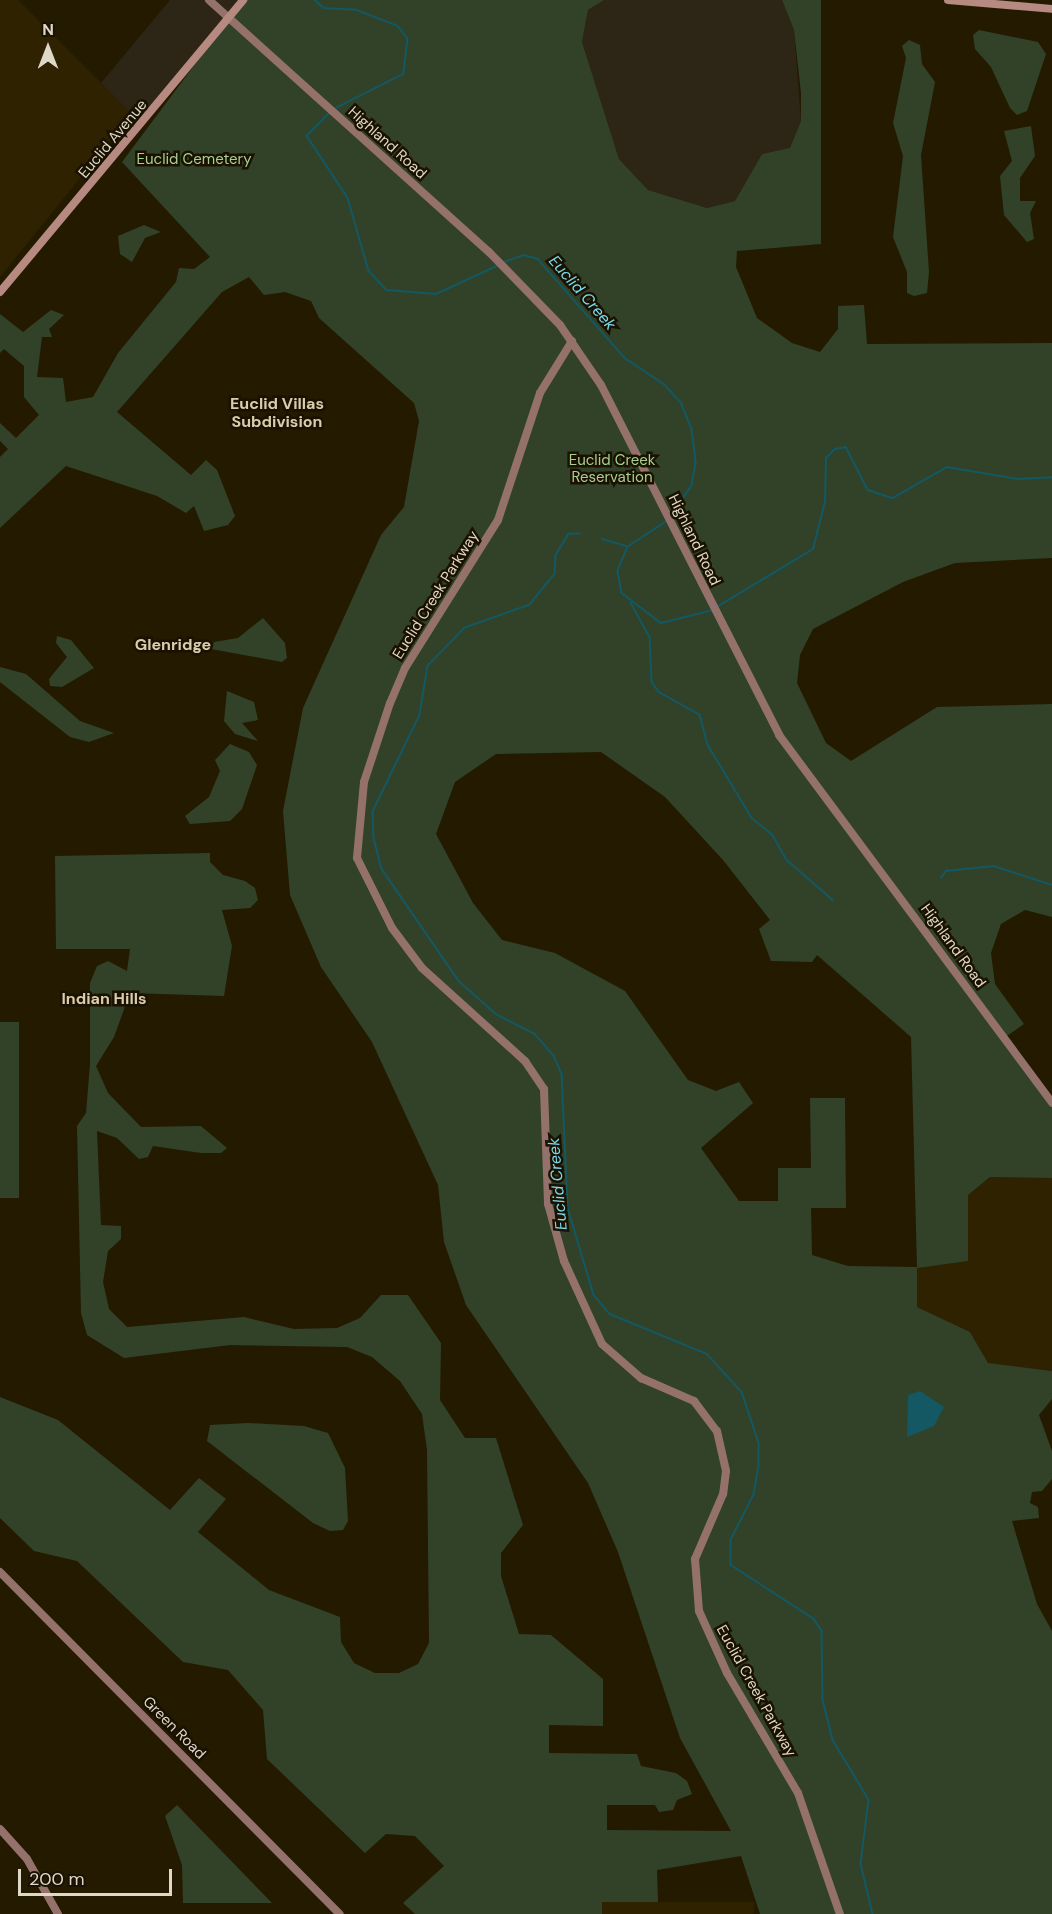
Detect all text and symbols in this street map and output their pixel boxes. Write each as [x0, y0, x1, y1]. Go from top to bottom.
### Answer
north arrow [18, 18, 78, 78]
text: N [42, 19, 54, 40]
street label: Euclid Avenue [75, 96, 151, 182]
street label: Highland Road [344, 103, 430, 183]
park label: Euclid Cemetery [137, 151, 251, 169]
water label: Euclid Creek [544, 252, 620, 334]
district label: Euclid Villas Subdivision [230, 394, 324, 432]
park label: Euclid Creek Reservation [569, 451, 655, 486]
street label: Highland Road [664, 491, 724, 589]
street label: Euclid Creek Parkway [389, 528, 483, 662]
district label: Glenridge [135, 635, 211, 655]
street label: Highland Road [917, 901, 989, 991]
district label: Indian Hills [62, 989, 146, 1009]
water label: Euclid Creek [544, 1137, 572, 1231]
street label: Euclid Creek Parkway [712, 1622, 800, 1760]
street label: Green Road [139, 1693, 209, 1763]
scale bar [21, 1857, 176, 1895]
text: 200 m [29, 1867, 85, 1891]

